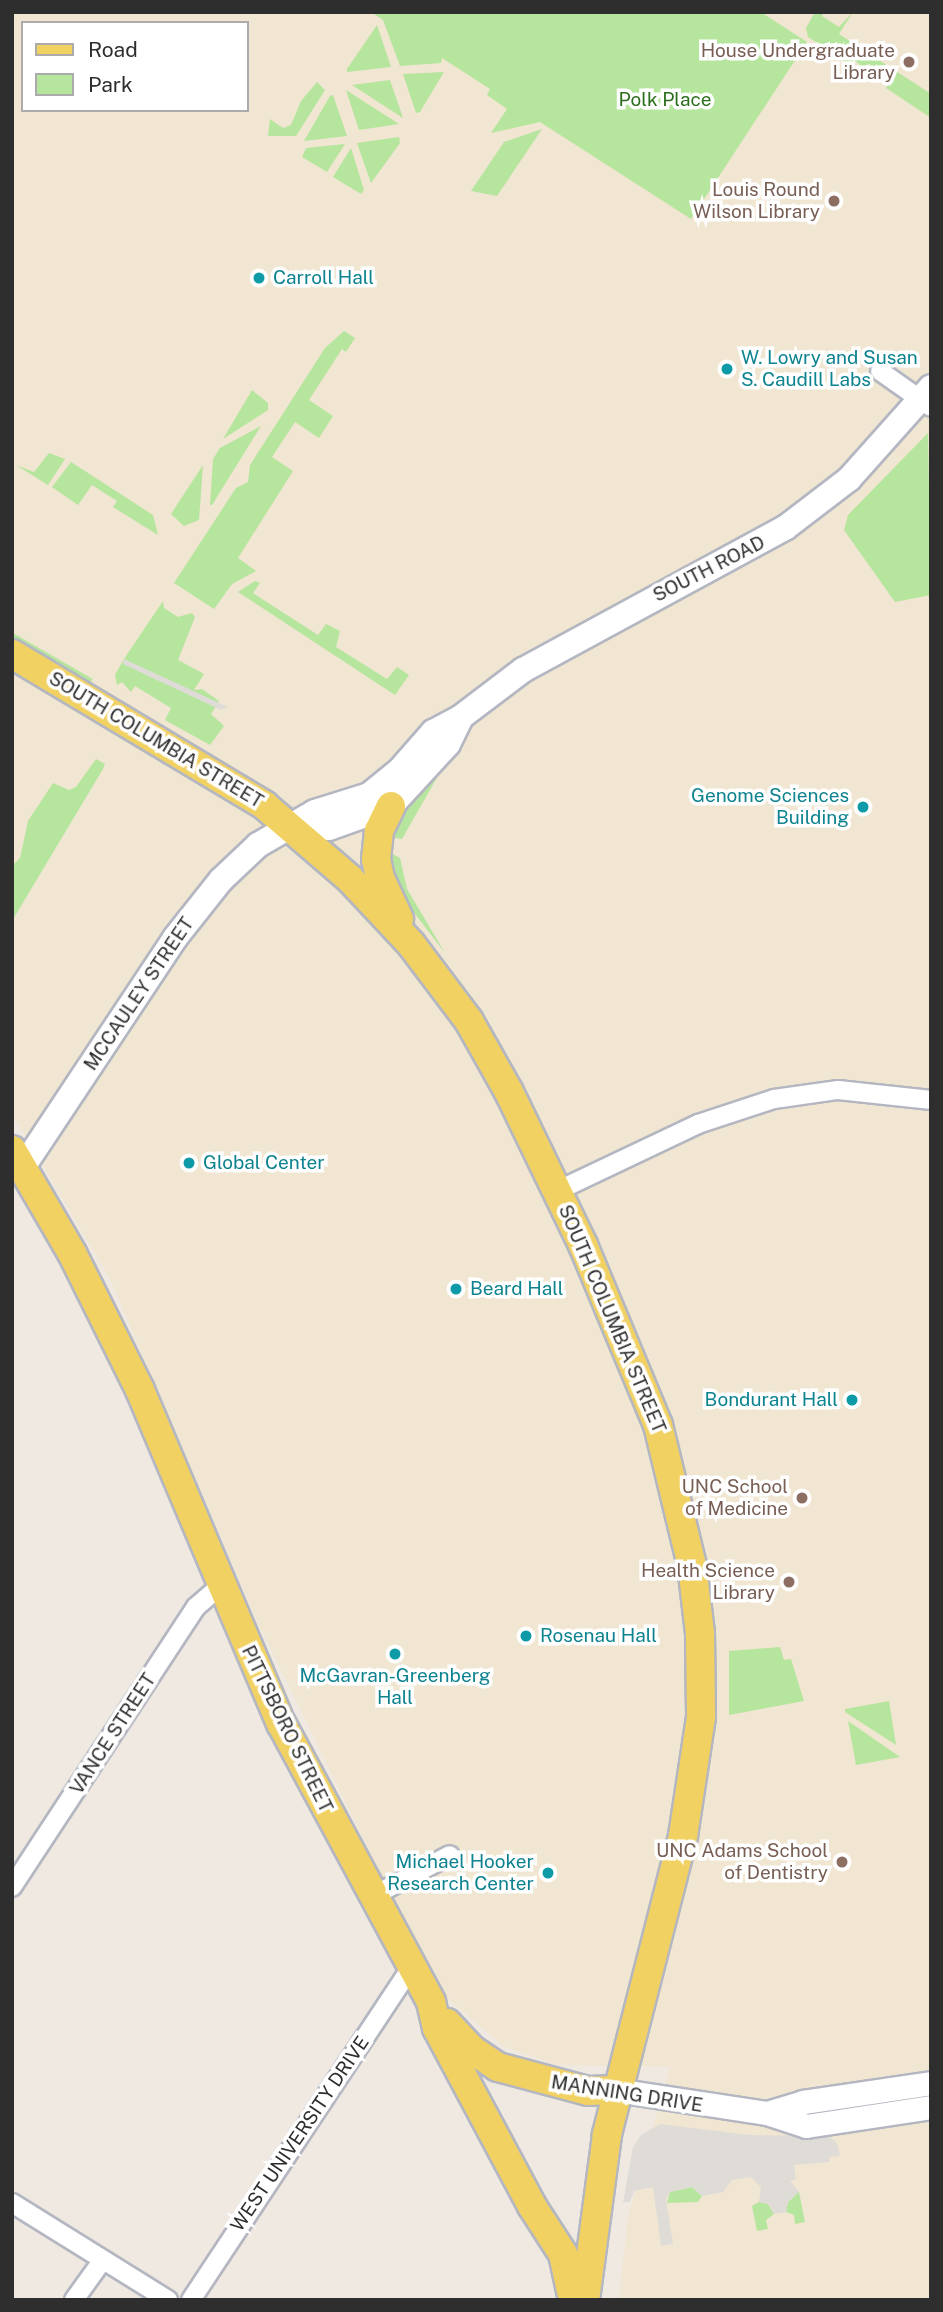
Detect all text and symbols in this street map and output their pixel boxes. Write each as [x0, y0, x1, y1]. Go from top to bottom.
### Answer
legend [21, 21, 248, 112]
text: Road [88, 37, 138, 62]
place label: House Undergraduate Library [701, 40, 895, 84]
marker: House Undergraduate Library [901, 54, 917, 70]
text: Park [88, 72, 133, 97]
park label: Polk Place [619, 89, 711, 111]
place label: Louis Round Wilson Library [693, 179, 820, 223]
marker: Louis Round Wilson Library [826, 193, 842, 209]
place label: Carroll Hall [273, 267, 374, 289]
marker: Carroll Hall [251, 270, 267, 286]
place label: W. Lowry and Susan S. Caudill Labs [741, 347, 918, 391]
marker: W. Lowry and Susan S. Caudill Labs [719, 361, 735, 377]
street label: SOUTH ROAD [649, 531, 769, 607]
street label: SOUTH COLUMBIA STREET [45, 667, 267, 813]
place label: Genome Sciences Building [691, 785, 849, 829]
marker: Genome Sciences Building [855, 799, 871, 815]
street label: MCCAULEY STREET [79, 913, 199, 1075]
place label: Global Center [203, 1152, 325, 1174]
marker: Global Center [181, 1155, 197, 1171]
street label: SOUTH COLUMBIA STREET [553, 1201, 671, 1437]
place label: Beard Hall [470, 1278, 563, 1300]
marker: Beard Hall [448, 1281, 464, 1297]
place label: Bondurant Hall [705, 1389, 838, 1411]
marker: Bondurant Hall [844, 1392, 860, 1408]
place label: UNC School of Medicine [682, 1476, 788, 1520]
marker: UNC School of Medicine [794, 1490, 810, 1506]
place label: Health Science Library [641, 1560, 775, 1604]
marker: Health Science Library [781, 1574, 797, 1590]
place label: Rosenau Hall [540, 1625, 657, 1647]
marker: Rosenau Hall [518, 1628, 534, 1644]
street label: PITTSBORO STREET [237, 1642, 337, 1816]
marker: McGavran-Greenberg Hall [387, 1646, 403, 1662]
place label: McGavran-Greenberg Hall [299, 1665, 491, 1709]
street label: VANCE STREET [65, 1669, 161, 1799]
place label: UNC Adams School of Dentistry [656, 1840, 828, 1884]
place label: Michael Hooker Research Center [387, 1851, 534, 1895]
marker: UNC Adams School of Dentistry [834, 1854, 850, 1870]
marker: Michael Hooker Research Center [540, 1865, 556, 1881]
street label: WEST UNIVERSITY DRIVE [226, 2032, 374, 2236]
street label: MANNING DRIVE [550, 2071, 704, 2117]

